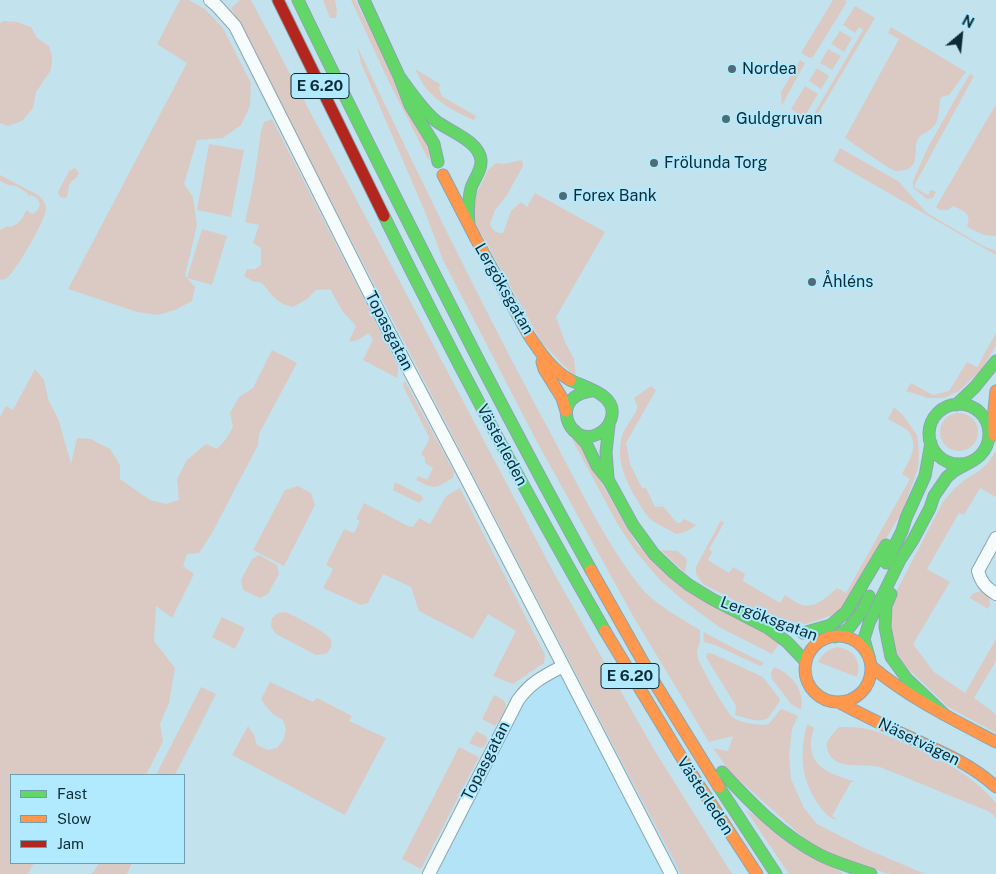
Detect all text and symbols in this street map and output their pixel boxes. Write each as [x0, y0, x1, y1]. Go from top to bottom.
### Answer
north arrow [936, 10, 986, 60]
text: N [959, 12, 977, 31]
place label: Nordea [742, 59, 796, 79]
marker: Nordea [726, 63, 738, 75]
road number: E 6.20 [291, 74, 349, 98]
place label: Guldgruvan [736, 109, 823, 129]
marker: Guldgruvan [720, 113, 732, 125]
place label: Frölunda Torg [664, 153, 768, 173]
marker: Frölunda Torg [648, 157, 660, 169]
place label: Forex Bank [573, 186, 657, 206]
marker: Forex Bank [557, 190, 569, 202]
street label: Lergöksgatan [470, 240, 538, 338]
place label: Åhléns [822, 272, 873, 292]
marker: Åhléns [806, 276, 818, 288]
street label: Topasgatan [361, 288, 417, 374]
street label: Västerleden [473, 401, 531, 489]
street label: Lergöksgatan [718, 593, 820, 645]
road number: E 6.20 [601, 664, 659, 688]
street label: Näsetvägen [875, 714, 963, 770]
street label: Topasgatan [458, 718, 514, 804]
street label: Västerleden [673, 753, 737, 839]
legend [10, 774, 185, 864]
text: Fast [57, 785, 87, 802]
text: Slow [57, 810, 91, 827]
text: Jam [57, 835, 84, 852]

